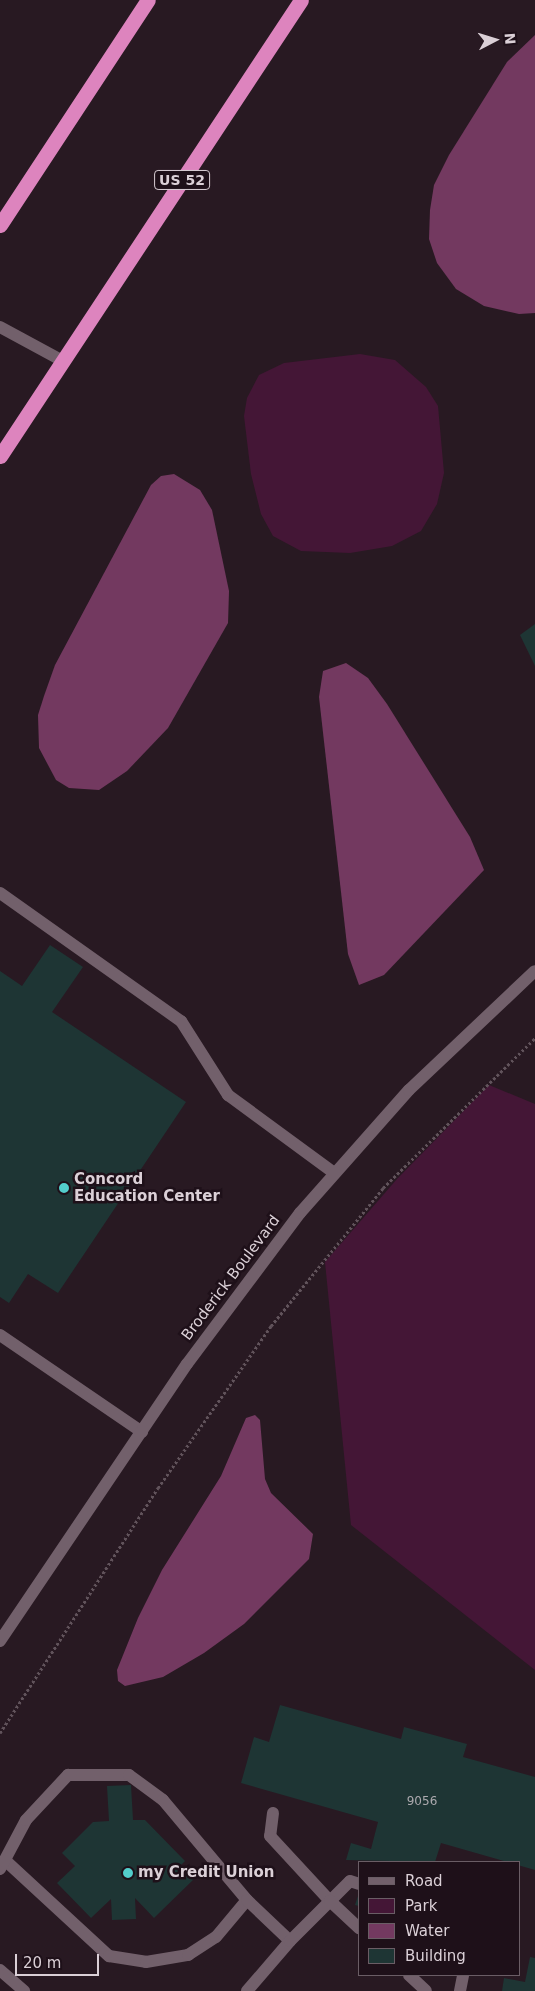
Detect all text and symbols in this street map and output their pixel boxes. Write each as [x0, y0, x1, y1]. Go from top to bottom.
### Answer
north arrow [470, 15, 520, 65]
text: N [501, 32, 518, 45]
road number: US 52 [153, 168, 211, 192]
place label: Concord Education Center [74, 1170, 220, 1205]
marker: Concord Education Center [58, 1182, 70, 1194]
street label: Broderick Boulevard [178, 1212, 284, 1344]
house number: 9056 [407, 1795, 437, 1809]
legend [358, 1861, 520, 1976]
place label: my Credit Union [138, 1864, 274, 1882]
marker: my Credit Union [122, 1867, 134, 1879]
text: Road [405, 1872, 443, 1890]
text: Park [405, 1897, 437, 1915]
text: Water [405, 1922, 449, 1940]
scale bar [18, 1944, 101, 1976]
text: Building [405, 1947, 466, 1965]
text: 20 m [23, 1954, 61, 1972]

